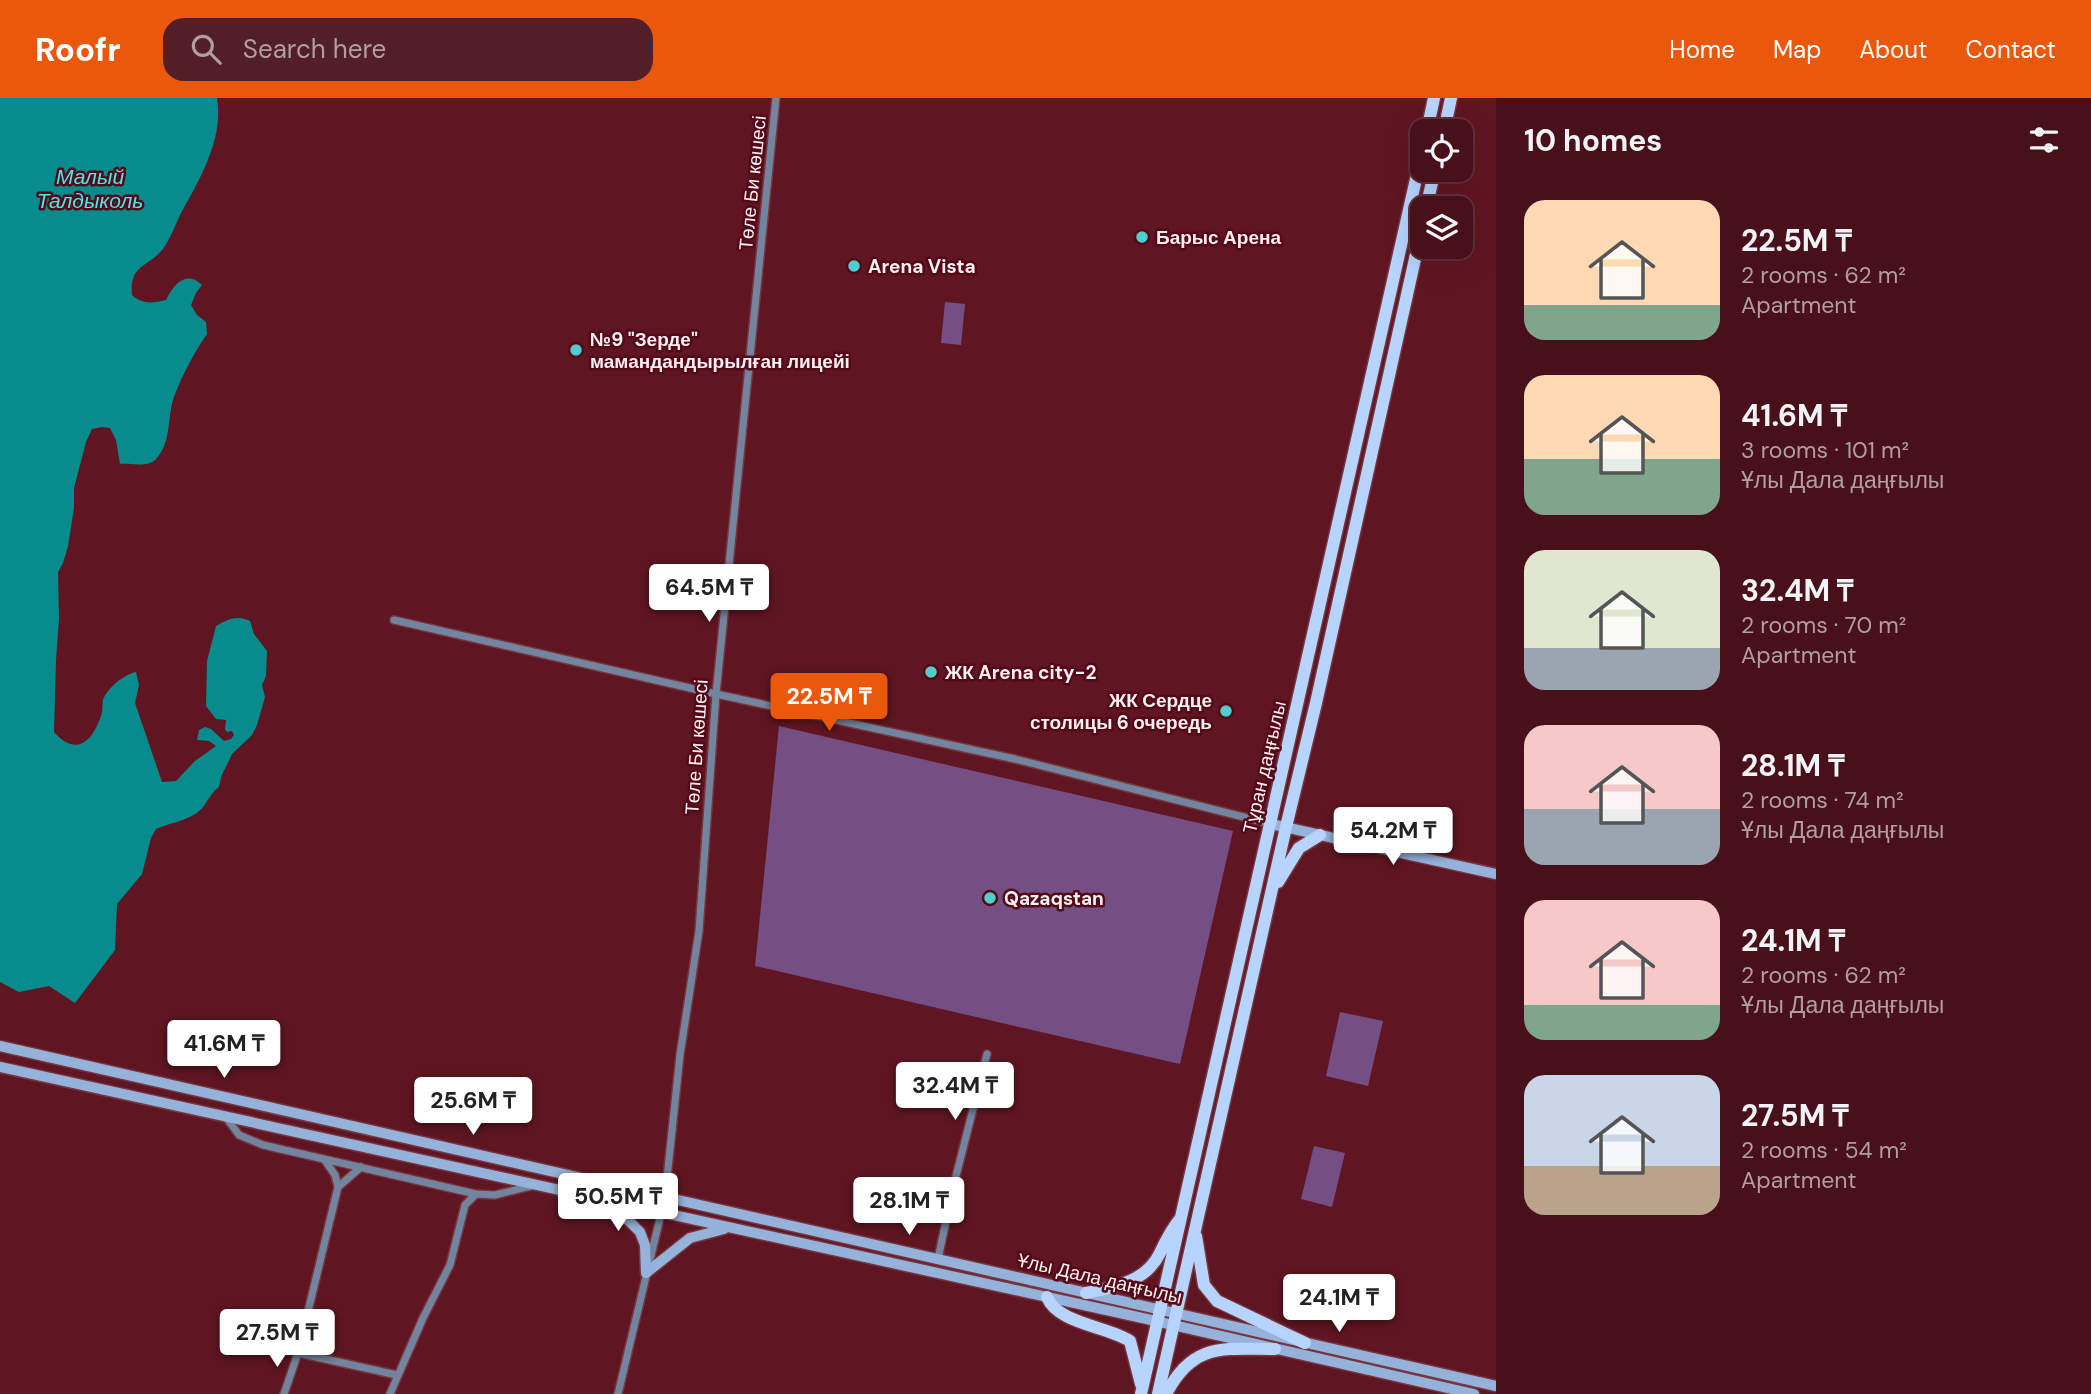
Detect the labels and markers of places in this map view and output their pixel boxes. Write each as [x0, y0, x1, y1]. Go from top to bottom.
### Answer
place label: Барыс Арена [1156, 225, 1281, 250]
marker: Барыс Арена [1134, 229, 1150, 245]
place label: Arena Vista [868, 254, 976, 279]
marker: Arena Vista [846, 258, 862, 274]
place label: №9 "Зерде" мамандандырылған лицейі [590, 327, 850, 374]
marker: №9 "Зерде" мамандандырылған лицейі [568, 342, 584, 358]
pin: 64.5M ₸ [644, 564, 774, 624]
place label: ЖК Arena city-2 [944, 660, 1096, 685]
marker: ЖК Arena city-2 [923, 664, 939, 680]
pin: 22.5M ₸ [764, 674, 894, 733]
place label: ЖК Сердце столицы 6 очередь [1030, 688, 1212, 735]
marker: ЖК Сердце столицы 6 очередь [1218, 703, 1234, 719]
pin: 54.2M ₸ [1328, 808, 1458, 867]
place label: Qazaqstan [1004, 886, 1104, 911]
marker: Qazaqstan [982, 890, 998, 906]
pin: 41.6M ₸ [159, 1020, 289, 1080]
pin: 32.4M ₸ [890, 1062, 1020, 1122]
pin: 25.6M ₸ [408, 1077, 538, 1137]
pin: 50.5M ₸ [553, 1174, 683, 1233]
pin: 28.1M ₸ [844, 1178, 974, 1237]
pin: 24.1M ₸ [1274, 1274, 1404, 1334]
pin: 27.5M ₸ [212, 1310, 342, 1369]

